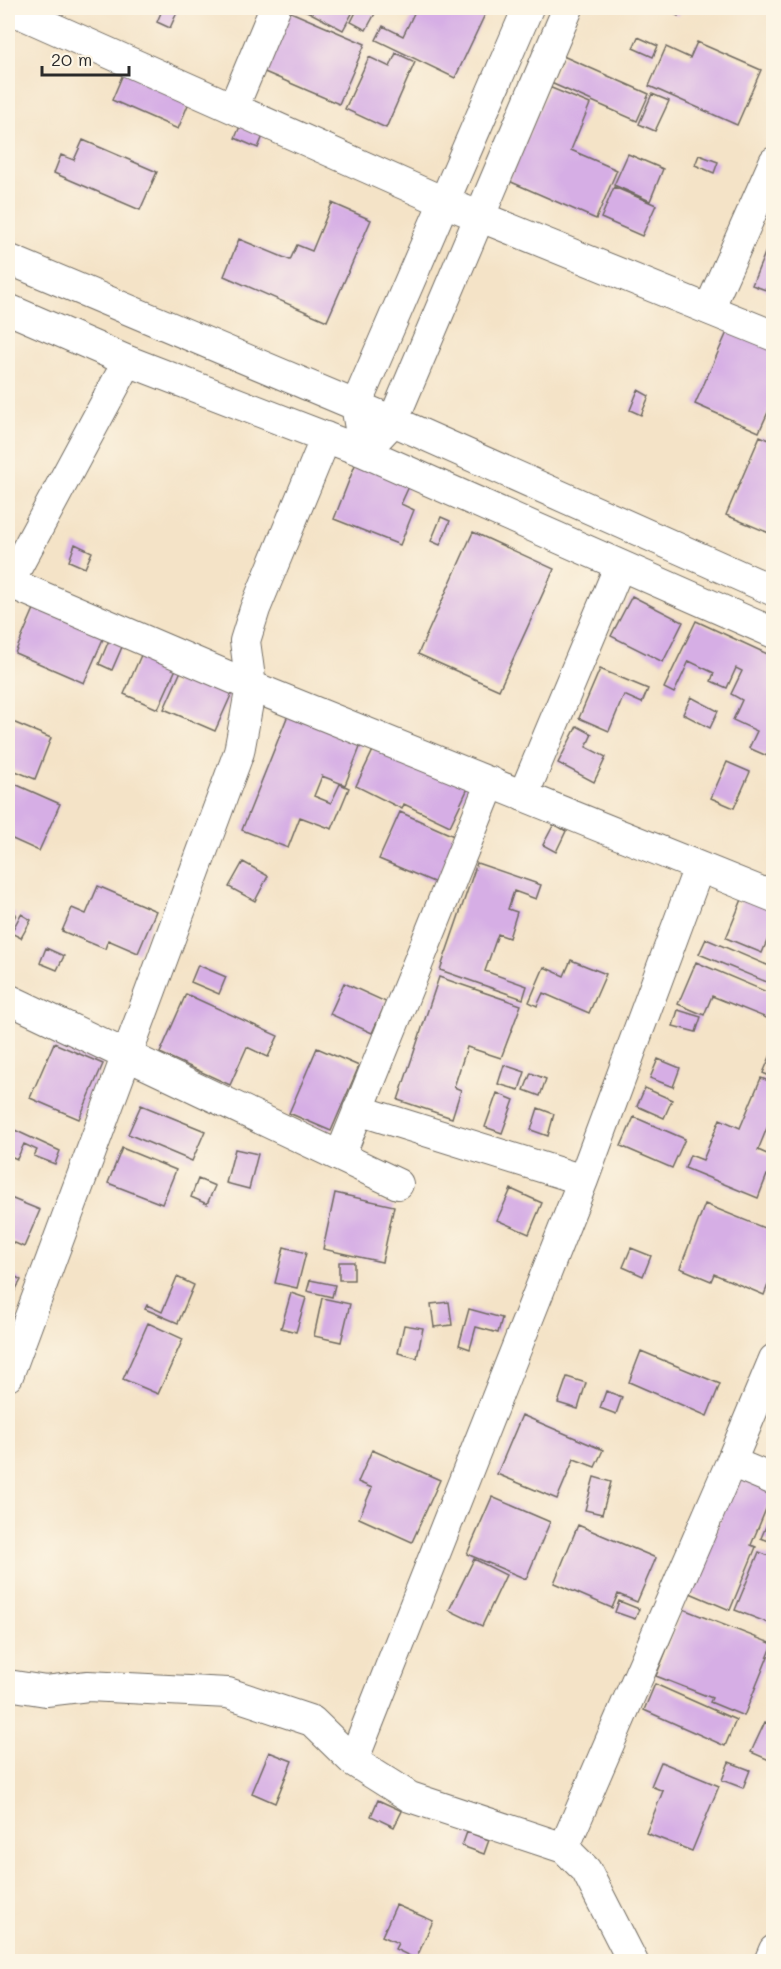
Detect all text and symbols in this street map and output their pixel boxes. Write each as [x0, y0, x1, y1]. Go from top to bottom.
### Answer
scale bar [42, 39, 129, 77]
text: 20 m [51, 47, 92, 71]

